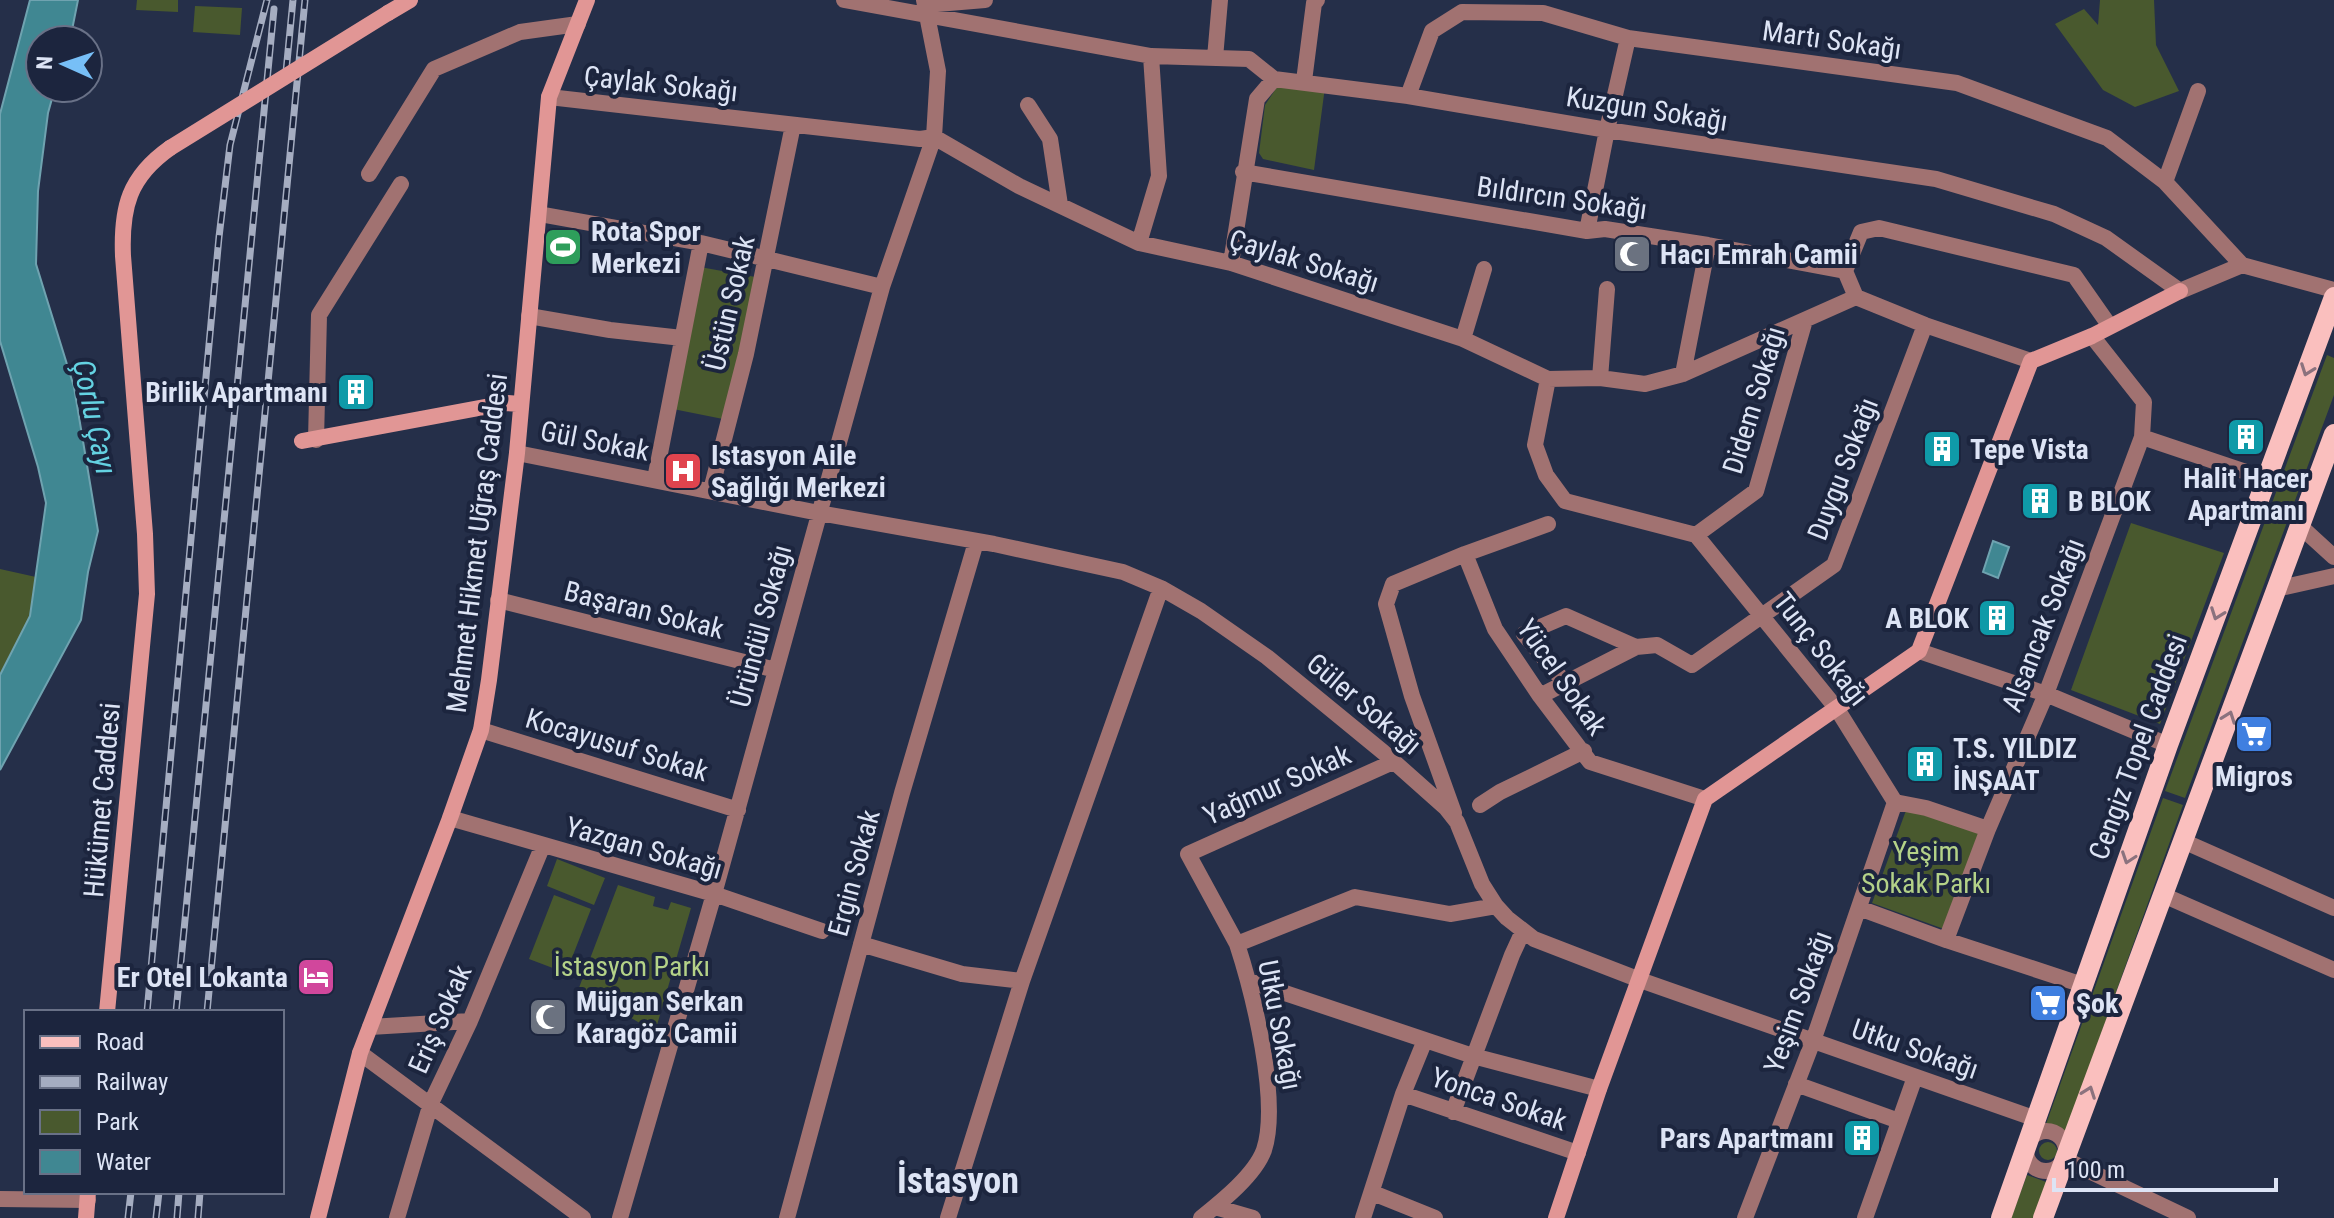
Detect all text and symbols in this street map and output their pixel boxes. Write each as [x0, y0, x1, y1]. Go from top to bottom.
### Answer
street label: Martı Sokağı [1760, 14, 1904, 66]
north arrow [24, 24, 104, 104]
text: N [32, 56, 57, 70]
street label: Çaylak Sokağı [582, 60, 740, 108]
street label: Kuzgun Sokağı [1564, 80, 1730, 138]
street label: Bıldırcın Sokağı [1475, 170, 1649, 226]
place label: Rota Spor Merkezi [591, 215, 701, 280]
street label: Çaylak Sokağı [1225, 223, 1383, 299]
sports icon: Rota Spor Merkezi [542, 226, 584, 268]
street label: Üstün Sokak [698, 232, 762, 374]
mosque icon: Hacı Emrah Camii [1611, 233, 1653, 275]
place label: Hacı Emrah Camii [1660, 238, 1858, 271]
street label: Didem Sokağı [1716, 323, 1792, 477]
water label: Çorlu Çayı [66, 356, 124, 478]
one-way arrow [2300, 362, 2317, 376]
building icon: Birlik Apartmanı [335, 371, 377, 413]
street label: Mehmet Hikmet Uğraş Caddesi [440, 371, 514, 715]
place label: Birlik Apartmanı [145, 376, 328, 409]
street label: Duygu Sokağı [1801, 393, 1885, 545]
street label: Gül Sokak [538, 414, 653, 468]
building icon: Halit Hacer Apartmanı [2225, 416, 2267, 458]
building icon: Tepe Vista [1921, 428, 1963, 470]
place label: Tepe Vista [1970, 433, 2089, 466]
place label: Istasyon Aile Sağlığı Merkezi [711, 439, 886, 504]
hospital icon: Istasyon Aile Sağlığı Merkezi [662, 450, 704, 492]
place label: Halit Hacer Apartmanı [2183, 462, 2309, 527]
building icon: B BLOK [2019, 480, 2061, 522]
place label: B BLOK [2068, 485, 2151, 518]
street label: Alsancak Sokağı [1995, 534, 2091, 716]
street label: Üründül Sokağı [723, 541, 799, 711]
street label: Başaran Sokak [561, 574, 728, 646]
street label: Tunç Sokağı [1767, 586, 1875, 712]
building icon: A BLOK [1976, 597, 2018, 639]
place label: A BLOK [1885, 602, 1970, 635]
one-way arrow [2210, 606, 2226, 620]
street label: Yücel Sokak [1510, 613, 1614, 742]
street label: Cengiz Topel Caddesi [2082, 630, 2194, 864]
street label: Güler Sokağı [1300, 646, 1428, 762]
street label: Hükümet Caddesi [77, 701, 127, 899]
street label: Kocayusuf Sokak [522, 702, 713, 789]
one-way arrow [2219, 711, 2236, 725]
supermarket icon: Migros [2233, 713, 2275, 755]
place label: T.S. YILDIZ İNŞAAT [1953, 732, 2077, 797]
street label: Yağmur Sokak [1198, 738, 1356, 832]
building icon: T.S. YILDIZ İNŞAAT [1904, 743, 1946, 785]
place label: Migros [2215, 760, 2293, 793]
street label: Ergin Sokak [821, 806, 887, 940]
street label: Yazgan Sokağı [562, 810, 726, 886]
park label: Yeşim Sokak Parkı [1861, 835, 1991, 900]
one-way arrow [2121, 851, 2137, 865]
street label: Yeşim Sokağı [1757, 927, 1839, 1077]
park label: İstasyon Parkı [554, 950, 710, 983]
hotel icon: Er Otel Lokanta [295, 956, 337, 998]
street label: Utku Sokağı [1251, 957, 1309, 1093]
street label: Eriş Sokak [401, 959, 479, 1078]
place label: Er Otel Lokanta [117, 961, 288, 994]
supermarket icon: Şok [2027, 982, 2069, 1024]
place label: Müjgan Serkan Karagöz Camii [576, 985, 744, 1050]
place label: Şok [2076, 987, 2119, 1020]
mosque icon: Müjgan Serkan Karagöz Camii [527, 996, 569, 1038]
legend [24, 1010, 284, 1194]
street label: Utku Sokağı [1847, 1012, 1983, 1086]
text: Road [96, 1028, 144, 1056]
street label: Yonca Sokak [1427, 1060, 1572, 1138]
text: Railway [96, 1068, 168, 1096]
one-way arrow [2079, 1086, 2096, 1100]
text: Park [96, 1108, 139, 1136]
building icon: Pars Apartmanı [1841, 1117, 1883, 1159]
place label: Pars Apartmanı [1660, 1122, 1834, 1155]
scale bar [2054, 1142, 2276, 1192]
text: Water [96, 1148, 151, 1176]
text: 100 m [2066, 1156, 2125, 1184]
district label: İstasyon [897, 1160, 1019, 1202]

